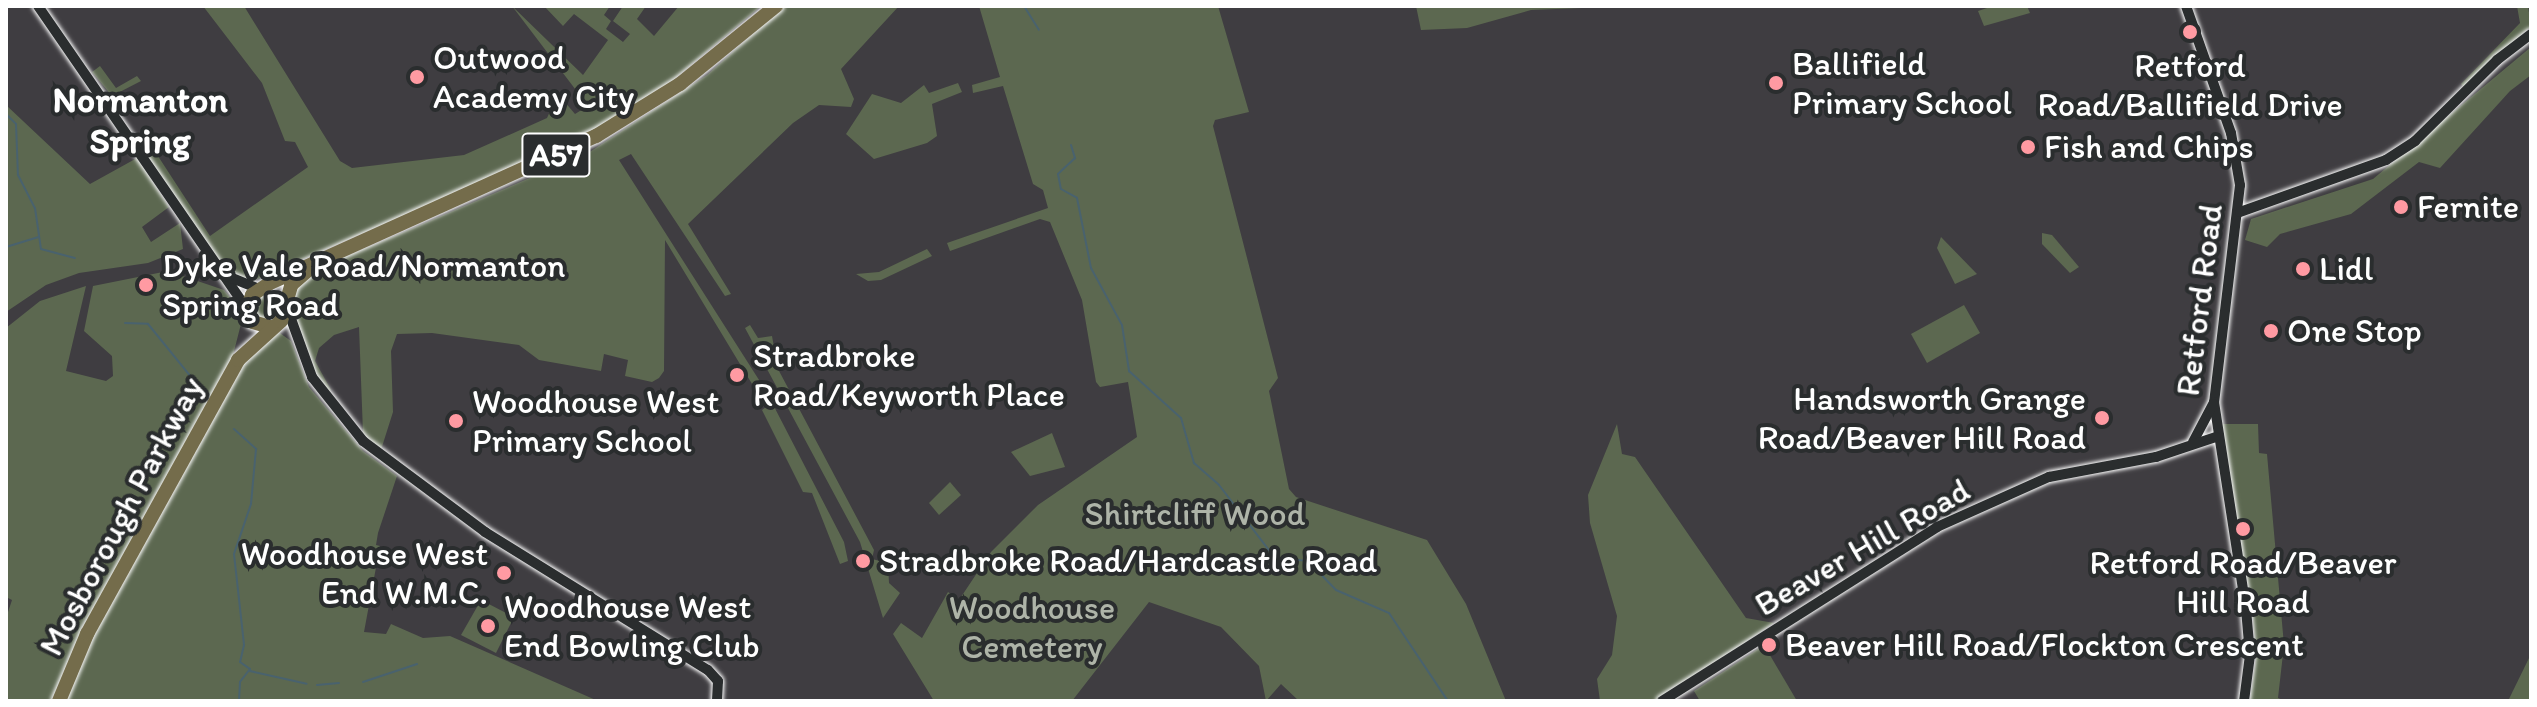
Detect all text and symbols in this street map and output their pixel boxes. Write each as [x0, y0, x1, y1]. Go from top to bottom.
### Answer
marker: Retford Road/Ballifield Drive [2181, 23, 2199, 41]
place label: Outwood Academy City [433, 37, 634, 116]
place label: Ballifield Primary School [1792, 43, 2012, 122]
place label: Retford Road/Ballifield Drive [2037, 45, 2343, 124]
marker: Outwood Academy City [408, 68, 426, 86]
marker: Ballifield Primary School [1767, 74, 1785, 92]
district label: Normanton Spring [52, 77, 228, 162]
road number: A57 [520, 127, 592, 183]
place label: Fish and Chips [2044, 127, 2254, 167]
marker: Fish and Chips [2019, 138, 2037, 156]
place label: Fernite [2417, 187, 2519, 227]
marker: Fernite [2392, 198, 2410, 216]
street label: Retford Road [2167, 202, 2231, 398]
place label: Dyke Vale Road/Normanton Spring Road [162, 245, 564, 324]
place label: Lidl [2319, 249, 2373, 289]
marker: Lidl [2294, 260, 2312, 278]
marker: Dyke Vale Road/Normanton Spring Road [137, 276, 155, 294]
place label: One Stop [2287, 311, 2421, 351]
marker: One Stop [2262, 322, 2280, 340]
place label: Stradbroke Road/Keyworth Place [753, 335, 1064, 414]
marker: Stradbroke Road/Keyworth Place [728, 366, 746, 384]
street label: Mosborough Parkway [30, 370, 212, 662]
place label: Handsworth Grange Road/Beaver Hill Road [1759, 378, 2086, 458]
place label: Woodhouse West Primary School [472, 381, 718, 460]
marker: Handsworth Grange Road/Beaver Hill Road [2093, 409, 2111, 427]
marker: Woodhouse West Primary School [447, 412, 465, 430]
street label: Beaver Hill Road [1748, 469, 1976, 625]
park label: Shirtcliff Wood [1085, 494, 1305, 534]
marker: Retford Road/Beaver Hill Road [2234, 520, 2252, 538]
place label: Woodhouse West End W.M.C. [242, 533, 488, 612]
place label: Stradbroke Road/Hardcastle Road [879, 541, 1377, 581]
place label: Retford Road/Beaver Hill Road [2090, 542, 2396, 622]
marker: Stradbroke Road/Hardcastle Road [854, 552, 872, 570]
marker: Woodhouse West End W.M.C. [495, 564, 513, 582]
place label: Woodhouse West End Bowling Club [504, 586, 761, 666]
park label: Woodhouse Cemetery [949, 587, 1115, 666]
marker: Woodhouse West End Bowling Club [479, 617, 497, 635]
place label: Beaver Hill Road/Flockton Crescent [1785, 625, 2303, 665]
marker: Beaver Hill Road/Flockton Crescent [1760, 636, 1778, 654]

